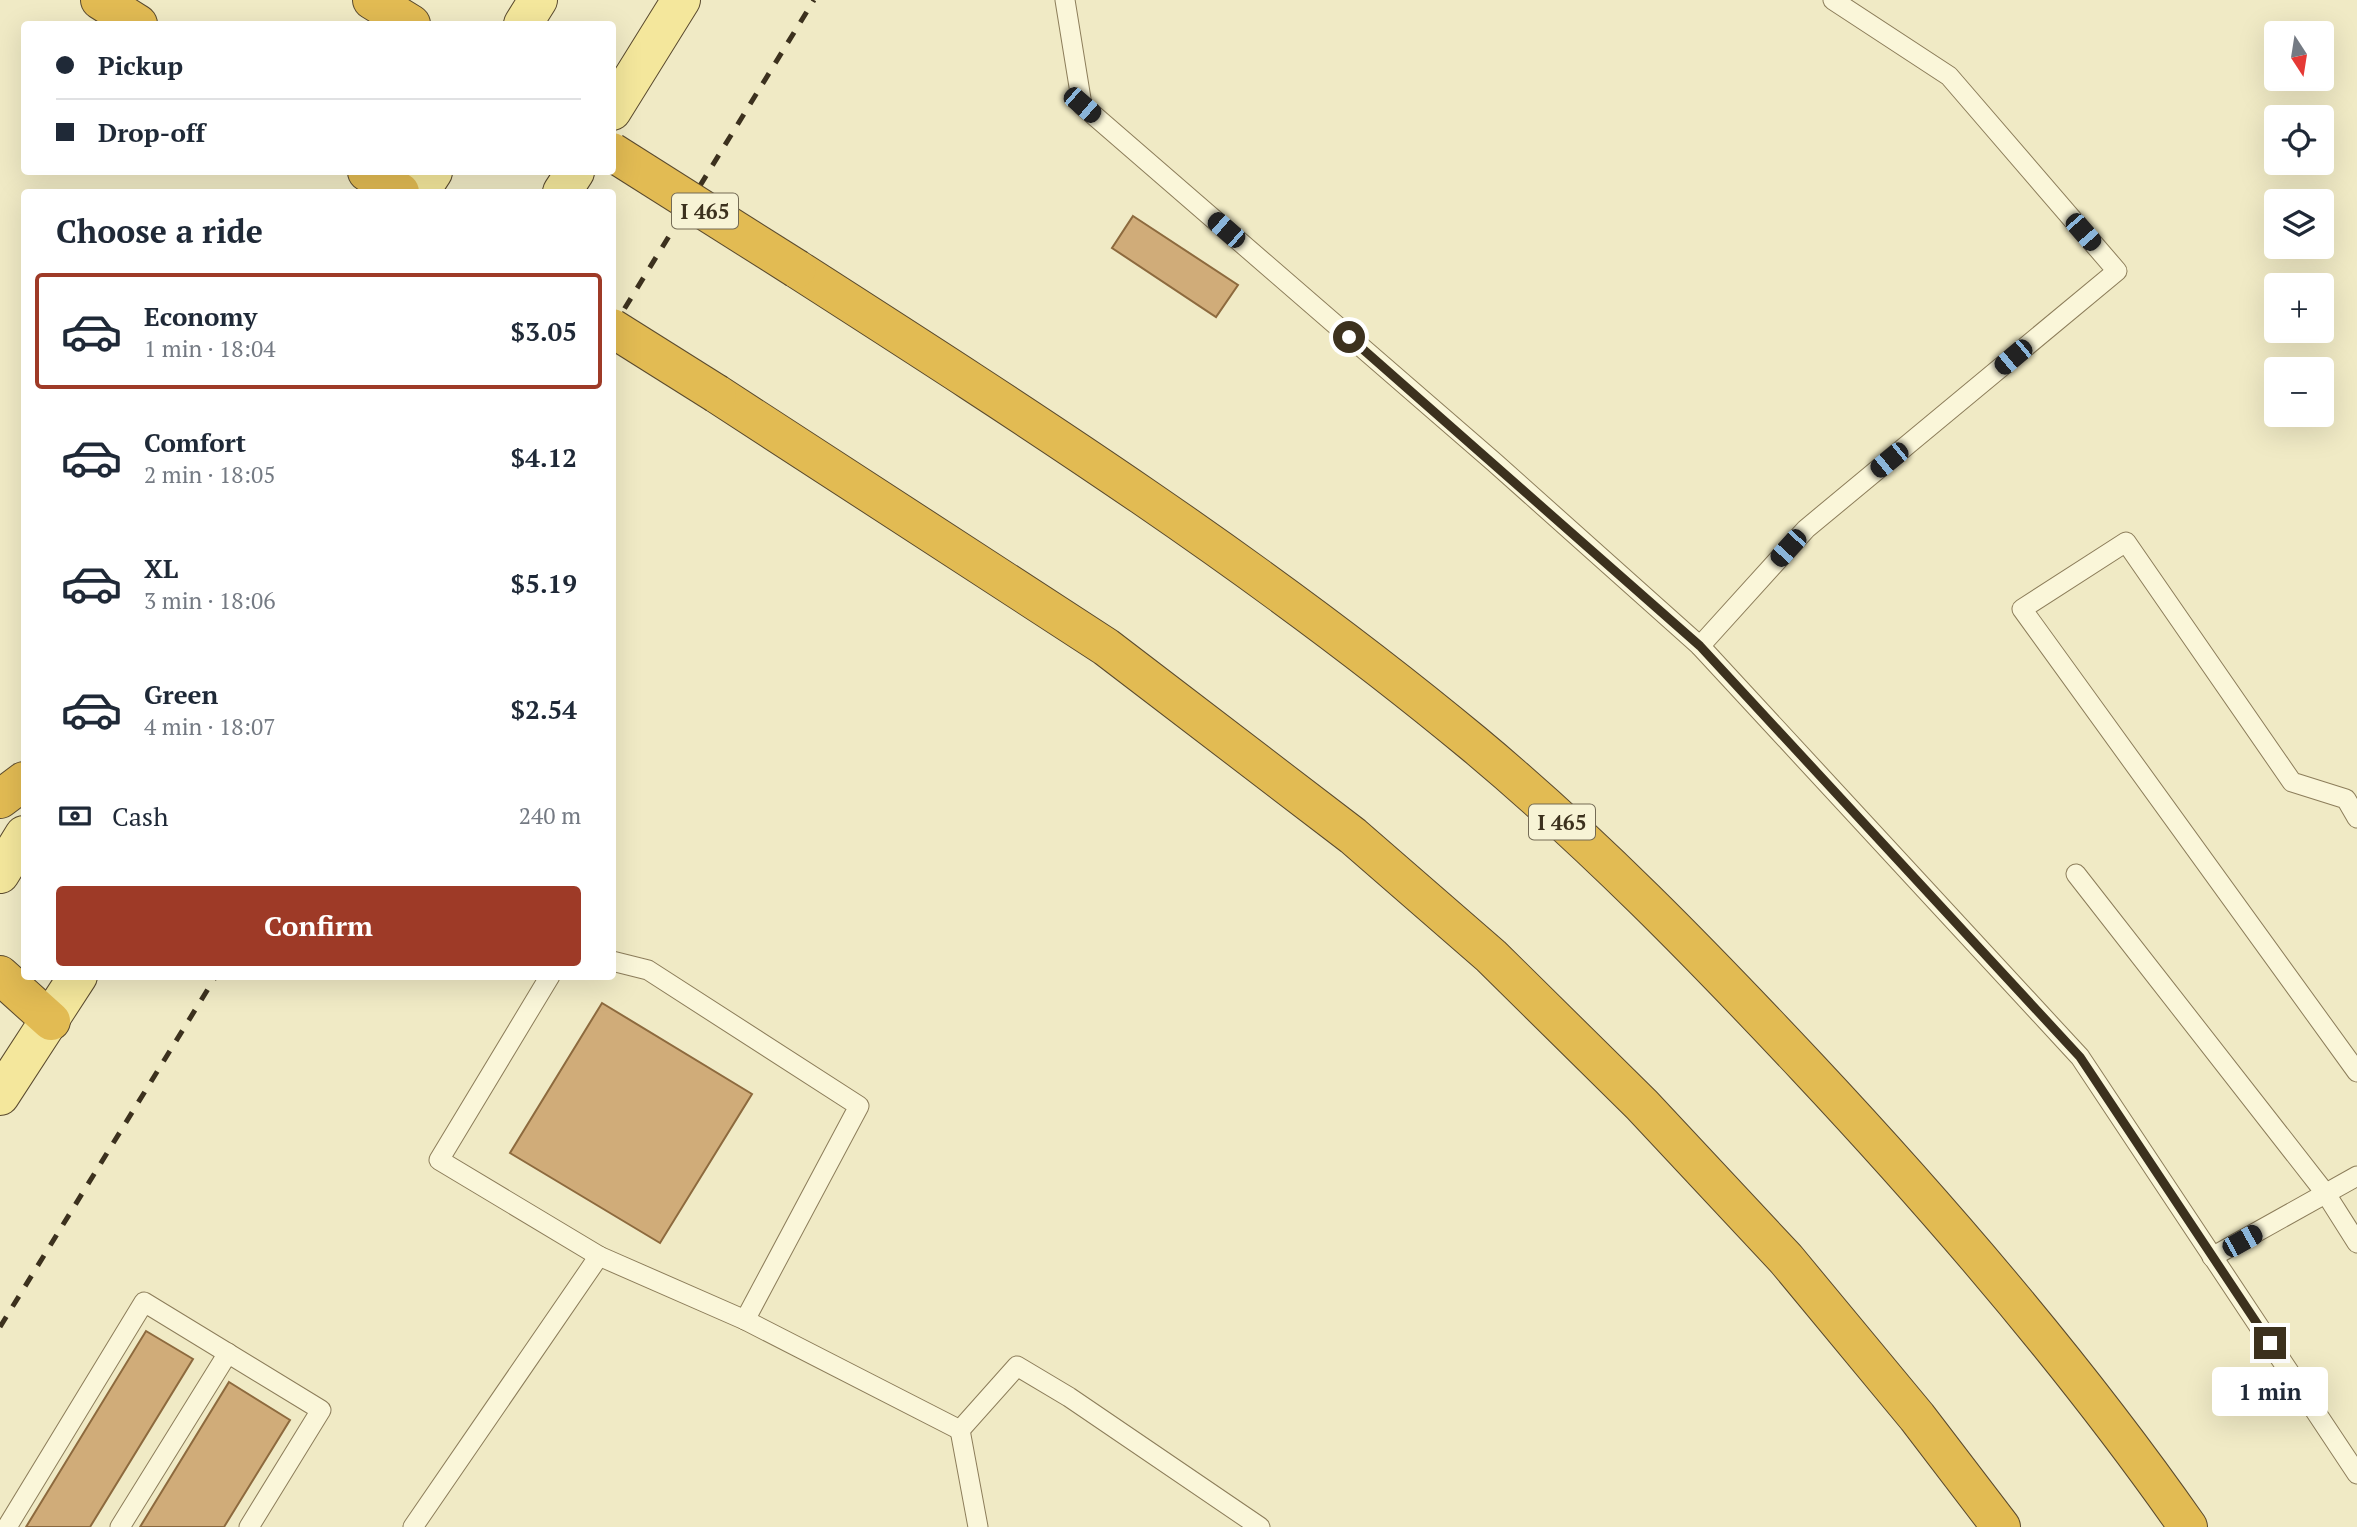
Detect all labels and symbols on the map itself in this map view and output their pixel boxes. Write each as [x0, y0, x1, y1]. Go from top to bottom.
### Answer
north arrow [2264, 21, 2334, 91]
car [1060, 83, 1105, 127]
road number: I 465 [672, 194, 738, 228]
car [1204, 208, 1249, 252]
car [2062, 209, 2105, 255]
route start [1333, 321, 1365, 353]
car [1991, 335, 2036, 379]
car [1867, 439, 1912, 481]
car [1767, 525, 1810, 571]
road number: I 465 [1529, 804, 1595, 840]
car [2219, 1222, 2266, 1260]
route end [2254, 1327, 2286, 1359]
callout: 1 min [2212, 1368, 2328, 1416]

